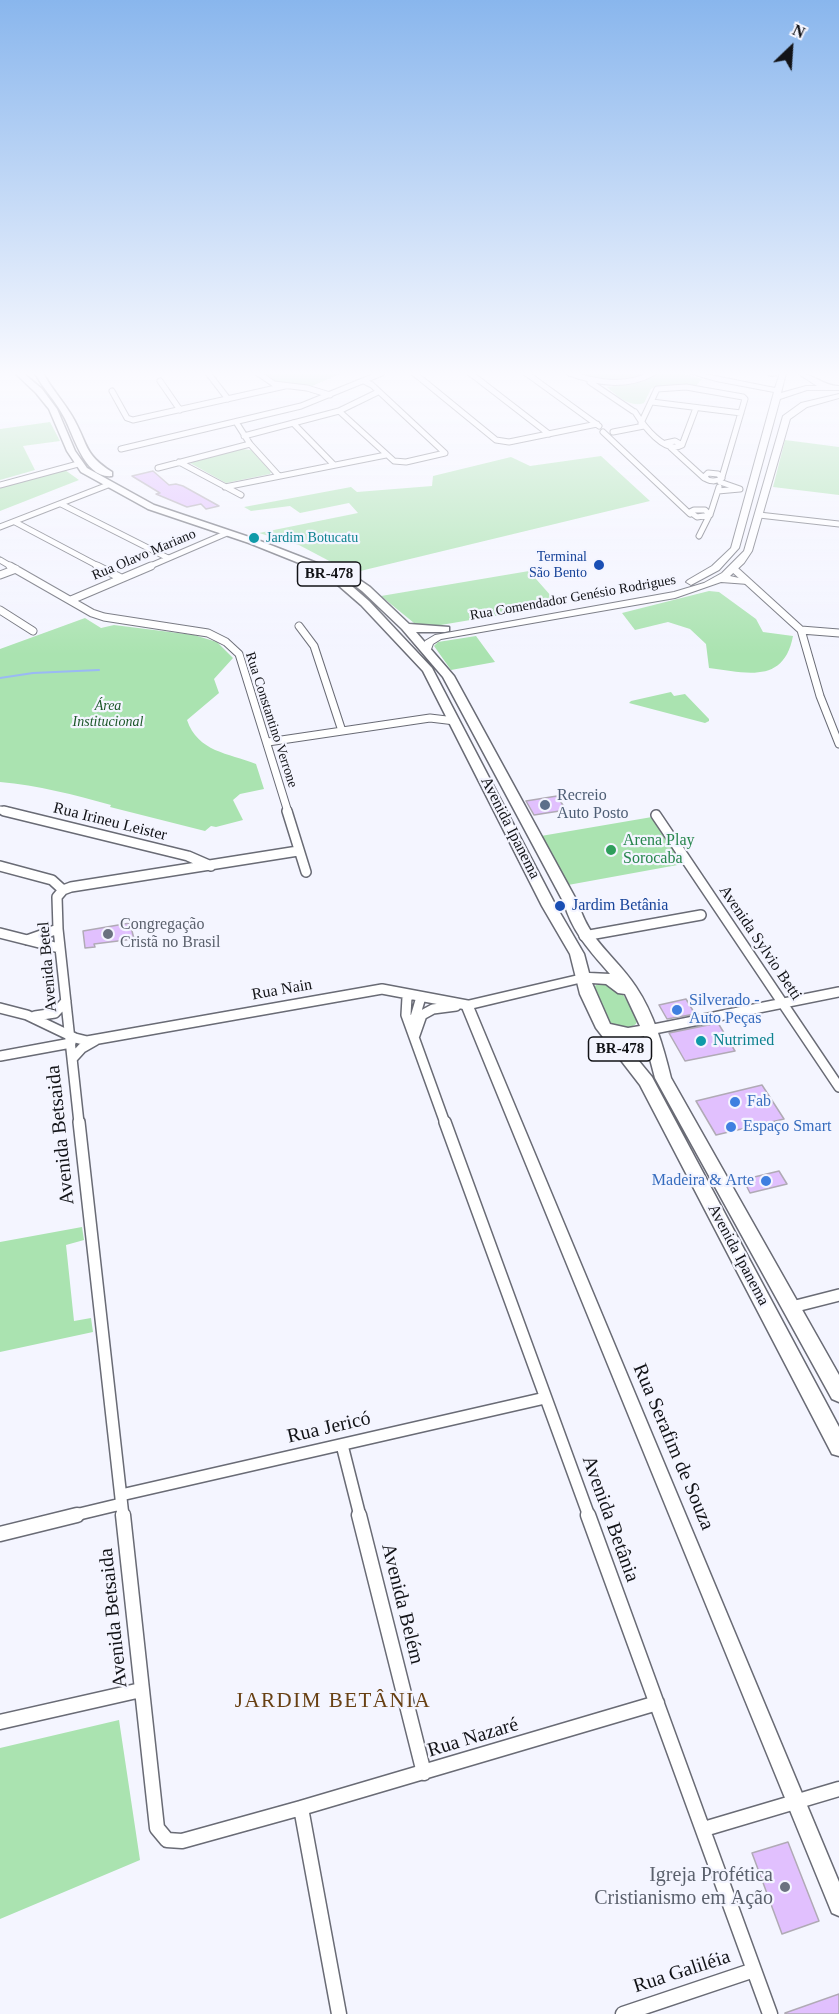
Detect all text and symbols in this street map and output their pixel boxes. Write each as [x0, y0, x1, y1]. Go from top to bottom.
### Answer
north arrow [761, 18, 821, 78]
text: N [790, 21, 808, 41]
street label: Rua Olavo Mariano [90, 526, 198, 584]
place label: Jardim Botucatu [266, 530, 358, 546]
marker: Jardim Botucatu [247, 531, 261, 545]
place label: Terminal São Bento [529, 549, 587, 582]
marker: Terminal São Bento [592, 558, 606, 572]
road number: BR-478 [298, 562, 360, 586]
street label: Rua Comendador Genésio Rodrigues [469, 572, 677, 624]
street label: Rua Constantino Verrone [241, 650, 301, 790]
park label: Área Institucional [73, 698, 143, 730]
street label: Avenida Ipanema [476, 774, 544, 882]
place label: Recreio Auto Posto [557, 786, 629, 824]
marker: Recreio Auto Posto [538, 798, 552, 812]
street label: Rua Irineu Leister [51, 799, 169, 845]
place label: Arena Play Sorocaba [623, 831, 695, 869]
marker: Arena Play Sorocaba [604, 843, 618, 857]
street label: Avenida Sylvio Betti [715, 882, 805, 1004]
place label: Jardim Betânia [572, 896, 668, 916]
marker: Jardim Betânia [553, 899, 567, 913]
place label: Congregação Cristã no Brasil [120, 915, 220, 953]
street label: Avenida Betel [34, 921, 62, 1013]
marker: Congregação Cristã no Brasil [101, 927, 115, 941]
street label: Rua Nain [250, 975, 314, 1005]
place label: Silverado - Auto Peças [689, 991, 761, 1029]
marker: Silverado - Auto Peças [670, 1003, 684, 1017]
place label: Nutrimed [713, 1031, 774, 1051]
marker: Nutrimed [694, 1034, 708, 1048]
road number: BR-478 [588, 1037, 652, 1061]
street label: Avenida Betsaida [42, 1064, 80, 1206]
place label: Fab [747, 1092, 771, 1112]
marker: Fab [728, 1095, 742, 1109]
place label: Espaço Smart [743, 1117, 831, 1137]
marker: Espaço Smart [724, 1120, 738, 1134]
place label: Madeira & Arte [652, 1171, 754, 1191]
marker: Madeira & Arte [759, 1174, 773, 1188]
street label: Avenida Ipanema [703, 1201, 773, 1309]
street label: Rua Serafim de Souza [627, 1360, 719, 1534]
street label: Rua Jericó [285, 1407, 373, 1449]
street label: Avenida Betânia [576, 1453, 644, 1585]
street label: Avenida Belém [375, 1541, 429, 1667]
street label: Avenida Betsaida [95, 1547, 133, 1689]
district label: JARDIM BETÂNIA [235, 1688, 431, 1714]
street label: Rua Nazaré [425, 1713, 521, 1763]
place label: Igreja Profética Cristianismo em Ação [594, 1864, 773, 1911]
marker: Igreja Profética Cristianismo em Ação [778, 1880, 792, 1894]
street label: Rua Galiléia [630, 1945, 734, 1999]

